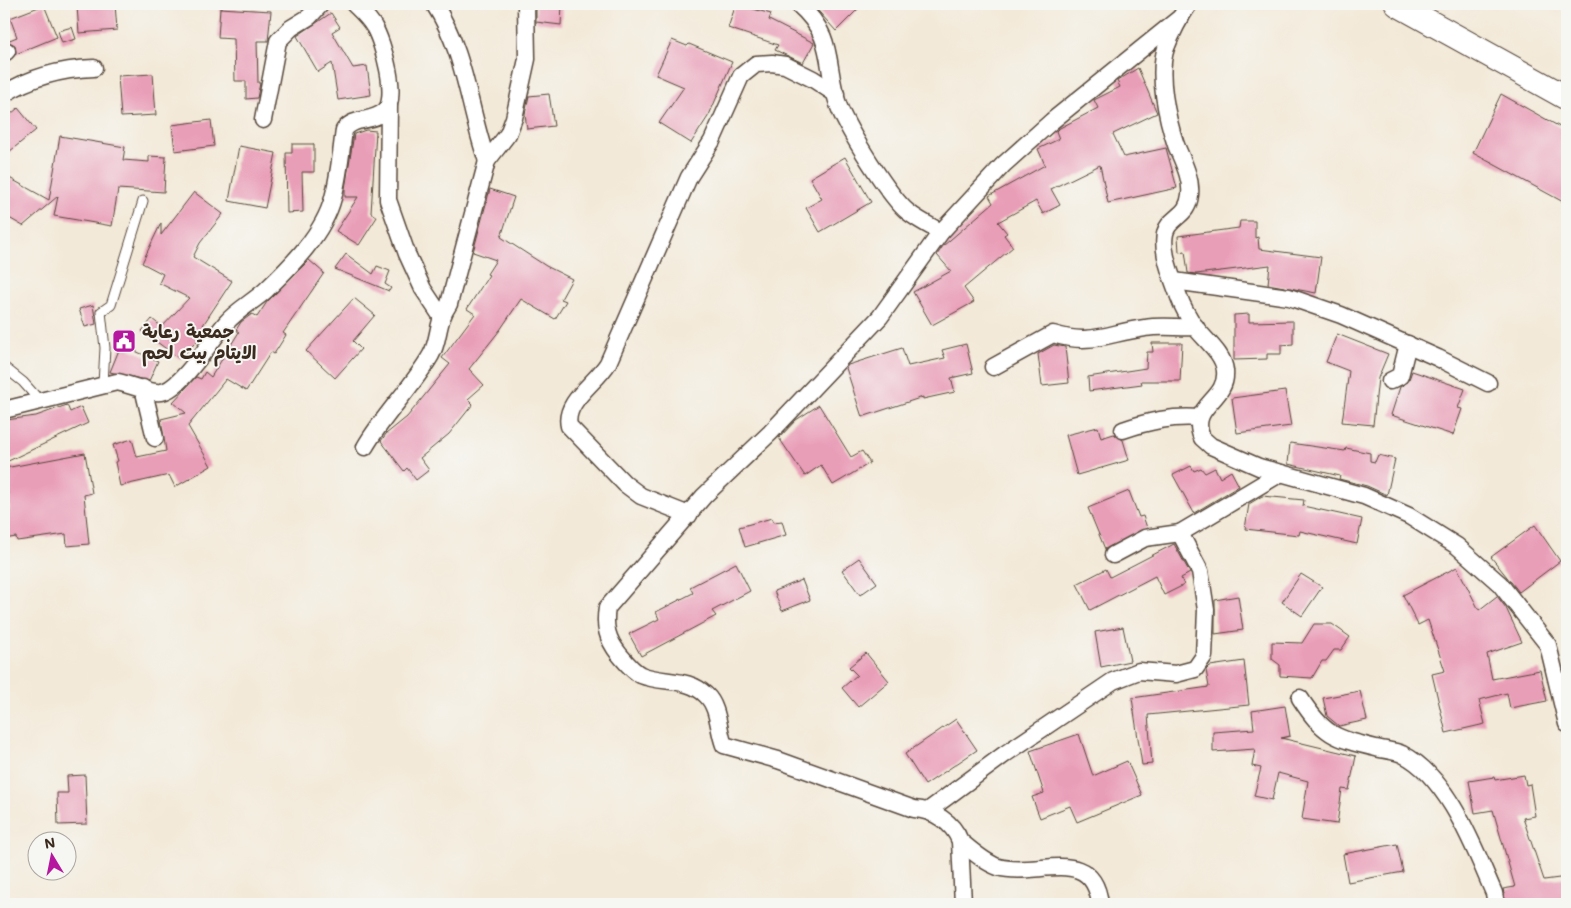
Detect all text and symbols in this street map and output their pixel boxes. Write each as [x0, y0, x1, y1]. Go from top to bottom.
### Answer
place label: جمعية رعاية الايتام بيت لحم [142, 319, 256, 367]
public building icon: جمعية رعاية الايتام بيت لحم [111, 328, 137, 354]
north arrow [28, 830, 78, 880]
text: N [43, 832, 57, 853]

